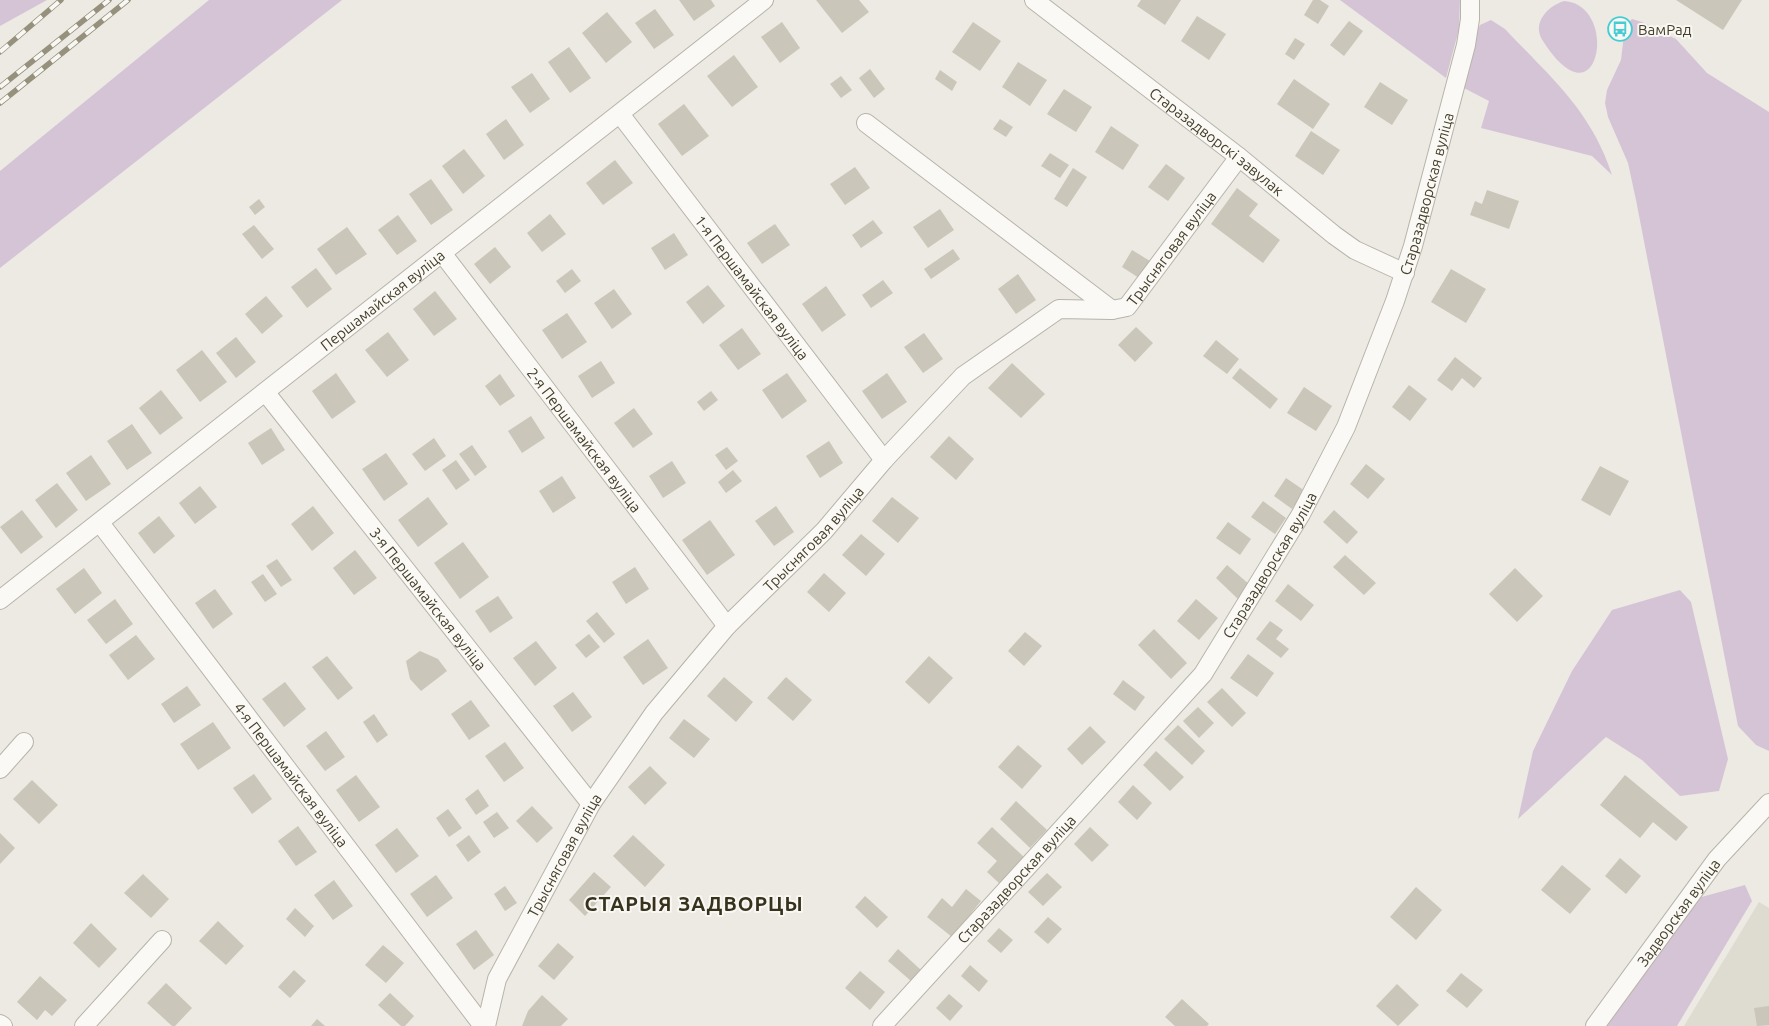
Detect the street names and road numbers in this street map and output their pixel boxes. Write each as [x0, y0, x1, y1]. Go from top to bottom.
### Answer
street label: Старазадворскі завулак [1146, 83, 1288, 199]
street label: Старазадворская вуліца [1396, 111, 1456, 277]
street label: Трысняговая вуліца [1123, 188, 1219, 309]
street label: 1-я Першамайская вуліца [692, 212, 813, 363]
street label: Першамайская вуліца [317, 246, 448, 354]
street label: 2-я Першамайская вуліца [524, 364, 645, 515]
street label: Трысняговая вуліца [759, 483, 867, 594]
street label: Старазадворская вуліца [1219, 489, 1319, 641]
street label: 3-я Першамайская вуліца [367, 524, 490, 673]
street label: 4-я Першамайская вуліца [231, 699, 352, 850]
street label: Трысняговая вуліца [523, 790, 604, 920]
street label: Старазадворская вуліца [953, 811, 1079, 947]
street label: Задворская вуліца [1633, 855, 1723, 969]

